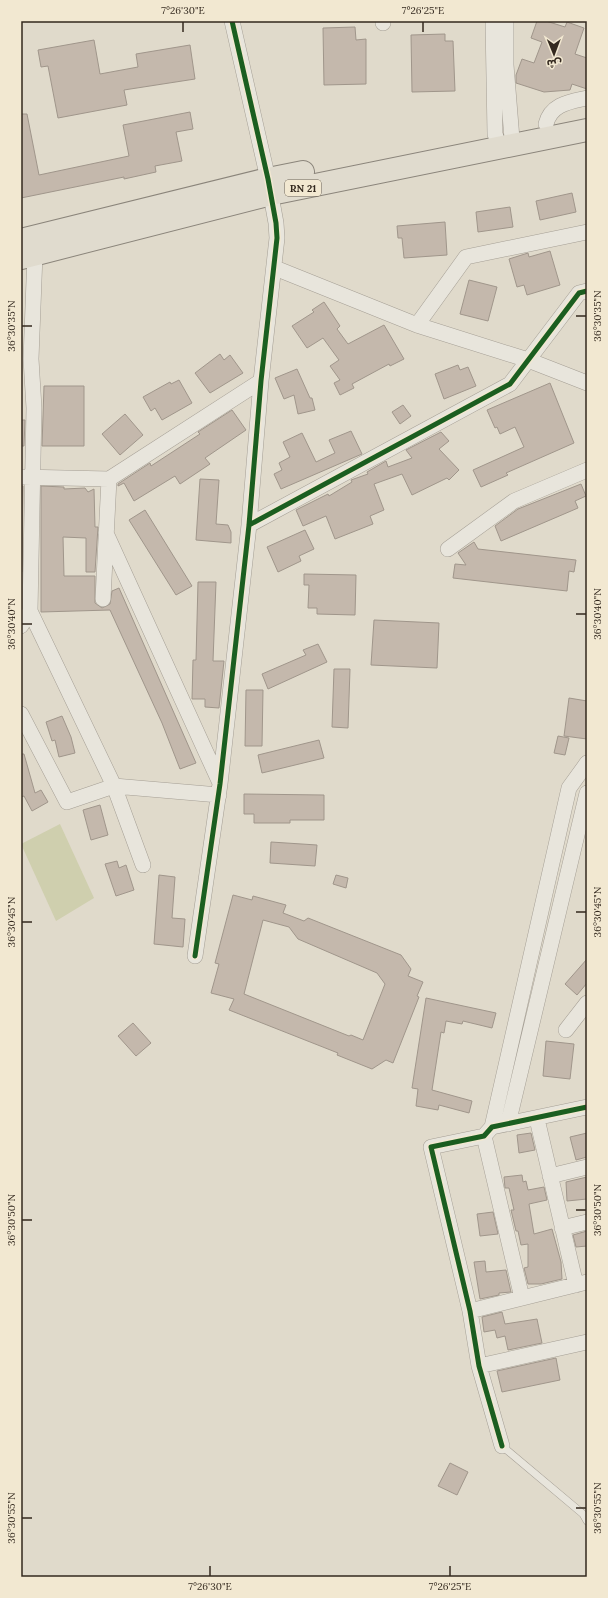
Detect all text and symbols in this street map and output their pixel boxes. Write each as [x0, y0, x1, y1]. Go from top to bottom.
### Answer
text: 7°26'30"E [161, 4, 205, 17]
text: 7°26'25"E [402, 4, 444, 17]
north arrow [534, 34, 574, 74]
text: ش [547, 57, 562, 71]
road number: RN 21 [285, 180, 321, 196]
text: 36°30'35"N [591, 290, 604, 342]
text: 36°30'35"N [5, 300, 18, 352]
text: 36°30'40"N [591, 588, 604, 640]
text: 36°30'40"N [5, 598, 18, 650]
text: 36°30'45"N [591, 886, 604, 937]
text: 36°30'45"N [5, 896, 18, 947]
text: 36°30'50"N [591, 1184, 604, 1236]
text: 36°30'50"N [5, 1194, 18, 1246]
text: 36°30'55"N [591, 1482, 604, 1534]
text: 36°30'55"N [5, 1492, 18, 1544]
text: 7°26'30"E [188, 1580, 232, 1593]
text: 7°26'25"E [429, 1580, 471, 1593]

